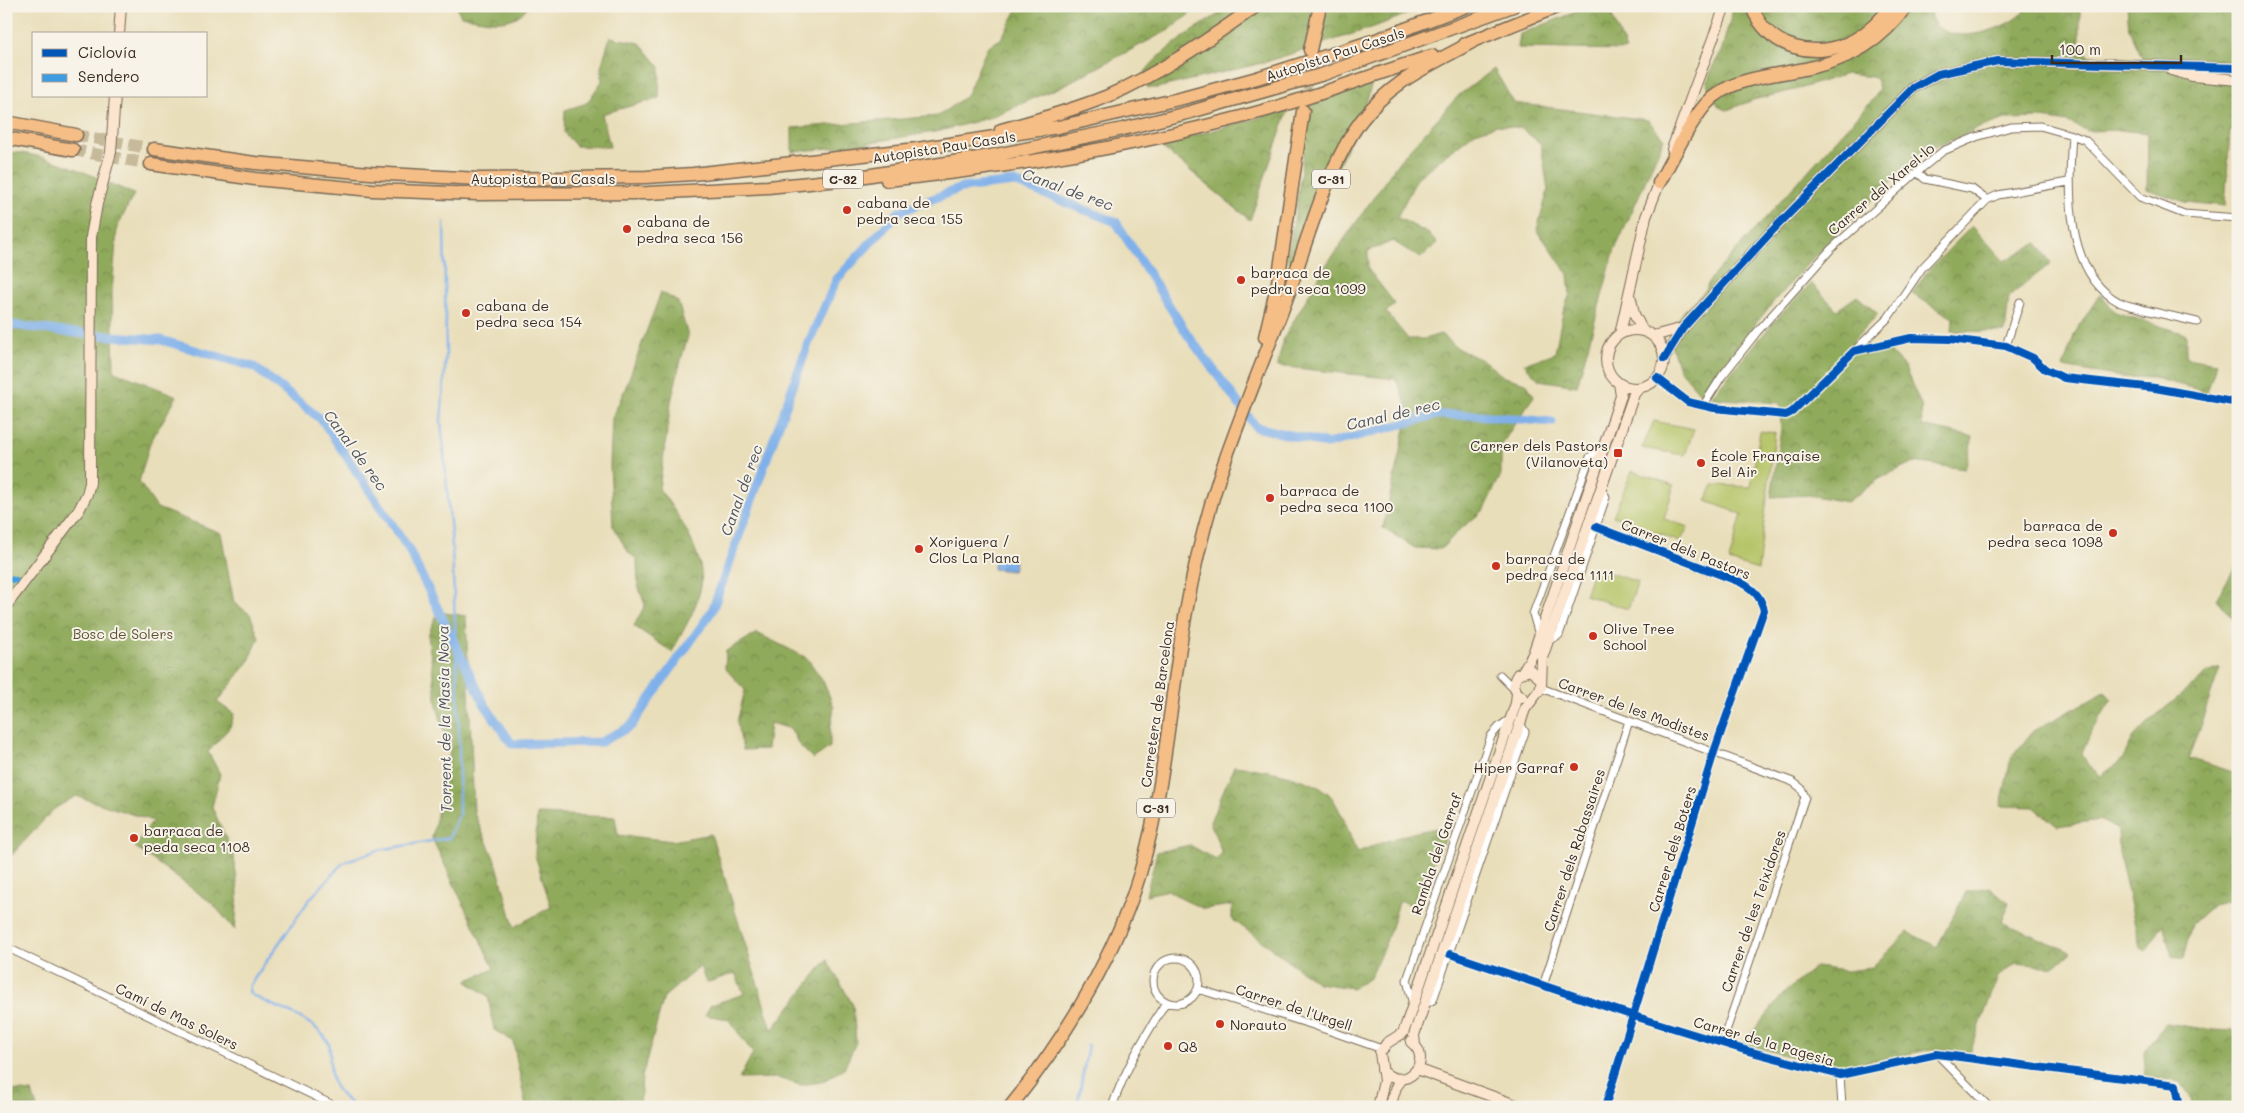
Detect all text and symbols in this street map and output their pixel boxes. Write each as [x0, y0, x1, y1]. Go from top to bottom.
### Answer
street label: Autopista Pau Casals [1263, 23, 1407, 85]
legend [32, 32, 208, 98]
scale bar [2052, 32, 2180, 64]
text: 100 m [2059, 39, 2101, 59]
text: Ciclovía [78, 42, 137, 62]
text: Sendero [78, 66, 139, 86]
street label: Autopista Pau Casals [871, 126, 1017, 168]
street label: Carrer del Xarel·lo [1824, 139, 1938, 239]
water label: Canal de rec [1020, 163, 1116, 215]
street label: Autopista Pau Casals [471, 169, 615, 188]
road number: C-32 [823, 170, 863, 188]
road number: C-31 [1312, 170, 1350, 188]
place label: cabana de pedra seca 155 [857, 193, 963, 228]
marker: cabana de pedra seca 155 [841, 204, 853, 216]
place label: cabana de pedra seca 156 [637, 212, 743, 247]
marker: cabana de pedra seca 156 [621, 223, 633, 235]
place label: barraca de pedra seca 1099 [1251, 263, 1366, 298]
marker: barraca de pedra seca 1099 [1235, 274, 1247, 286]
place label: cabana de pedra seca 154 [476, 296, 583, 331]
marker: cabana de pedra seca 154 [460, 307, 472, 319]
water label: Canal de rec [1344, 393, 1442, 434]
water label: Canal de rec [320, 405, 392, 495]
place label: Carrer dels Pastors (Vilanoveta) [1470, 436, 1608, 471]
water label: Canal de rec [715, 442, 767, 538]
place label: École Française Bel Air [1711, 446, 1820, 481]
marker: Carrer dels Pastors (Vilanoveta) [1612, 447, 1624, 459]
marker: École Française Bel Air [1695, 457, 1707, 469]
place label: barraca de pedra seca 1100 [1280, 481, 1393, 516]
marker: barraca de pedra seca 1100 [1264, 492, 1276, 504]
street label: Carrer dels Pastors [1619, 514, 1753, 584]
place label: barraca de pedra seca 1098 [1988, 516, 2103, 551]
marker: barraca de pedra seca 1098 [2107, 527, 2119, 539]
place label: Xoriguera / Clos La Plana [929, 532, 1020, 567]
marker: Xoriguera / Clos La Plana [913, 543, 925, 555]
place label: barraca de pedra seca 1111 [1506, 549, 1614, 584]
marker: barraca de pedra seca 1111 [1490, 560, 1502, 572]
street label: Carretera de Barcelona [1136, 619, 1178, 789]
place label: Olive Tree School [1603, 619, 1675, 654]
park label: Bosc de Solers [73, 624, 173, 643]
water label: Torrent de la Masia Nova [432, 625, 456, 813]
marker: Olive Tree School [1587, 630, 1599, 642]
street label: Carrer de les Modistes [1556, 673, 1712, 745]
place label: Hiper Garraf [1474, 758, 1565, 777]
marker: Hiper Garraf [1568, 761, 1580, 773]
street label: Carrer dels Rabassaires [1539, 766, 1609, 934]
street label: Carrer dels Boters [1644, 784, 1700, 914]
street label: Rambla del Garraf [1406, 790, 1466, 917]
road number: C-31 [1137, 798, 1175, 818]
place label: barraca de peda seca 1108 [144, 821, 250, 856]
street label: Carrer de les Teixidores [1716, 827, 1790, 995]
marker: barraca de peda seca 1108 [128, 832, 140, 844]
street label: Camí de Mas Solers [113, 978, 241, 1054]
street label: Carrer de l'Urgell [1233, 979, 1355, 1035]
street label: Carrer de la Pagesia [1691, 1012, 1837, 1070]
place label: Norauto [1230, 1015, 1287, 1034]
marker: Norauto [1214, 1018, 1226, 1030]
place label: Q8 [1178, 1037, 1197, 1056]
marker: Q8 [1162, 1040, 1174, 1052]

